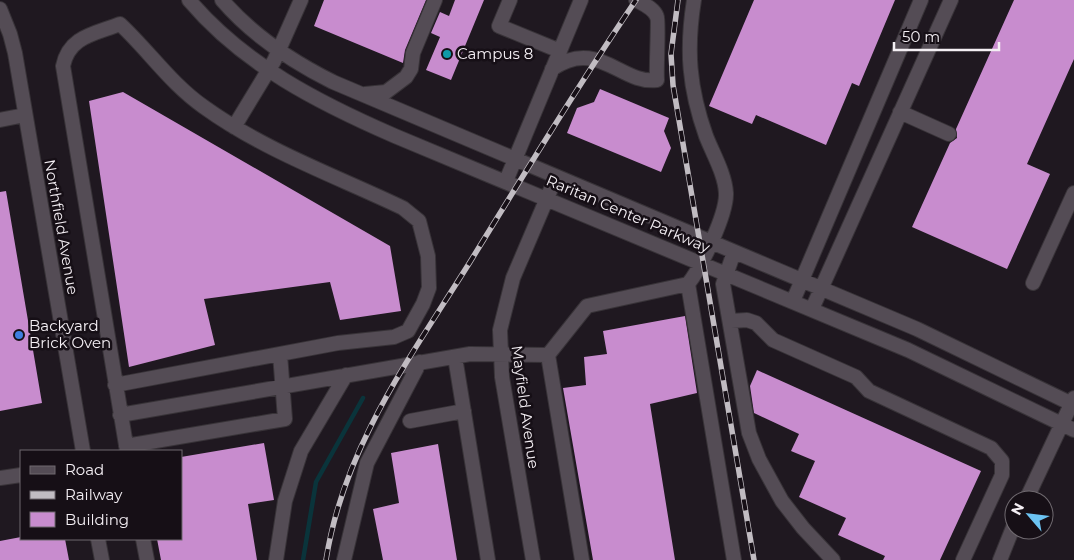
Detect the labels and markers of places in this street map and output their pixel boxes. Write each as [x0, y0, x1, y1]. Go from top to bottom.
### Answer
place label: Campus 8 [457, 44, 533, 63]
marker: Campus 8 [441, 48, 453, 60]
place label: Backyard Brick Oven [29, 316, 111, 352]
marker: Backyard Brick Oven [13, 329, 25, 341]

